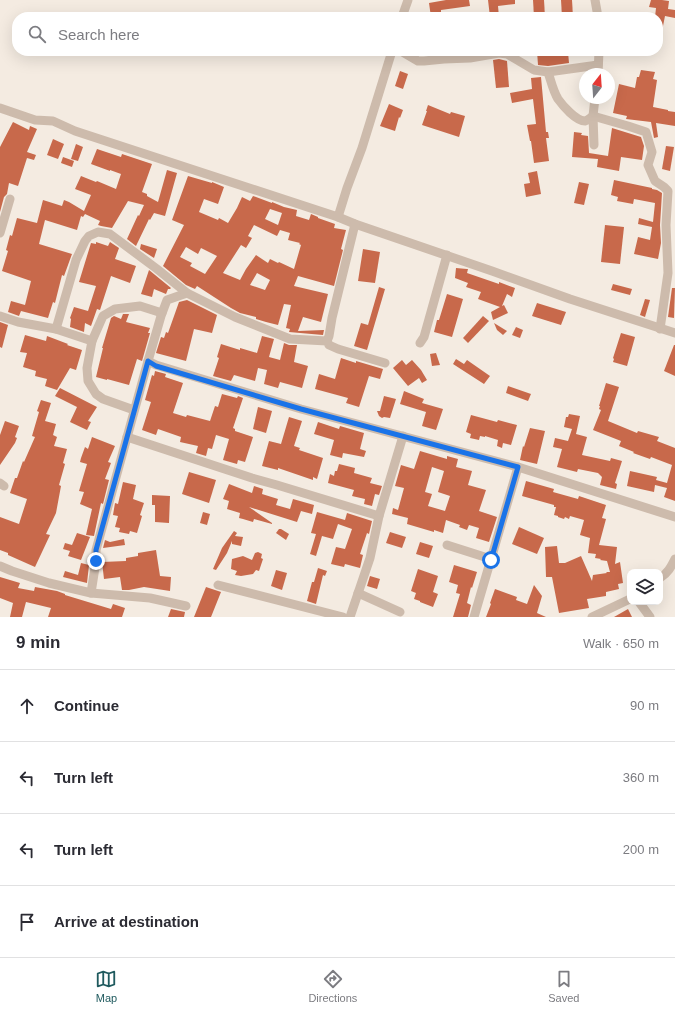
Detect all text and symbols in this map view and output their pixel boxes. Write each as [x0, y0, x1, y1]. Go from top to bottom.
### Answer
search box [12, 12, 663, 56]
icon: search [26, 23, 48, 45]
text: Search here [58, 26, 140, 43]
north arrow [579, 68, 615, 104]
route start [482, 551, 500, 569]
route end [87, 552, 105, 570]
map controls [627, 569, 663, 605]
button: layers [627, 569, 663, 605]
text: 9 min [16, 633, 60, 652]
text: Walk · 650 m [583, 636, 659, 651]
icon: ahead [16, 695, 38, 717]
text: Continue [54, 697, 119, 714]
text: 90 m [630, 698, 659, 713]
icon: left [16, 767, 38, 789]
text: Turn left [54, 769, 113, 786]
text: 360 m [623, 770, 659, 785]
icon: left [16, 839, 38, 861]
text: Turn left [54, 841, 113, 858]
text: 200 m [623, 842, 659, 857]
icon: arrive [16, 911, 38, 933]
text: Arrive at destination [54, 913, 199, 930]
tab: Map [95, 968, 117, 1004]
tab: Directions [308, 968, 357, 1004]
tab: Saved [548, 968, 579, 1004]

